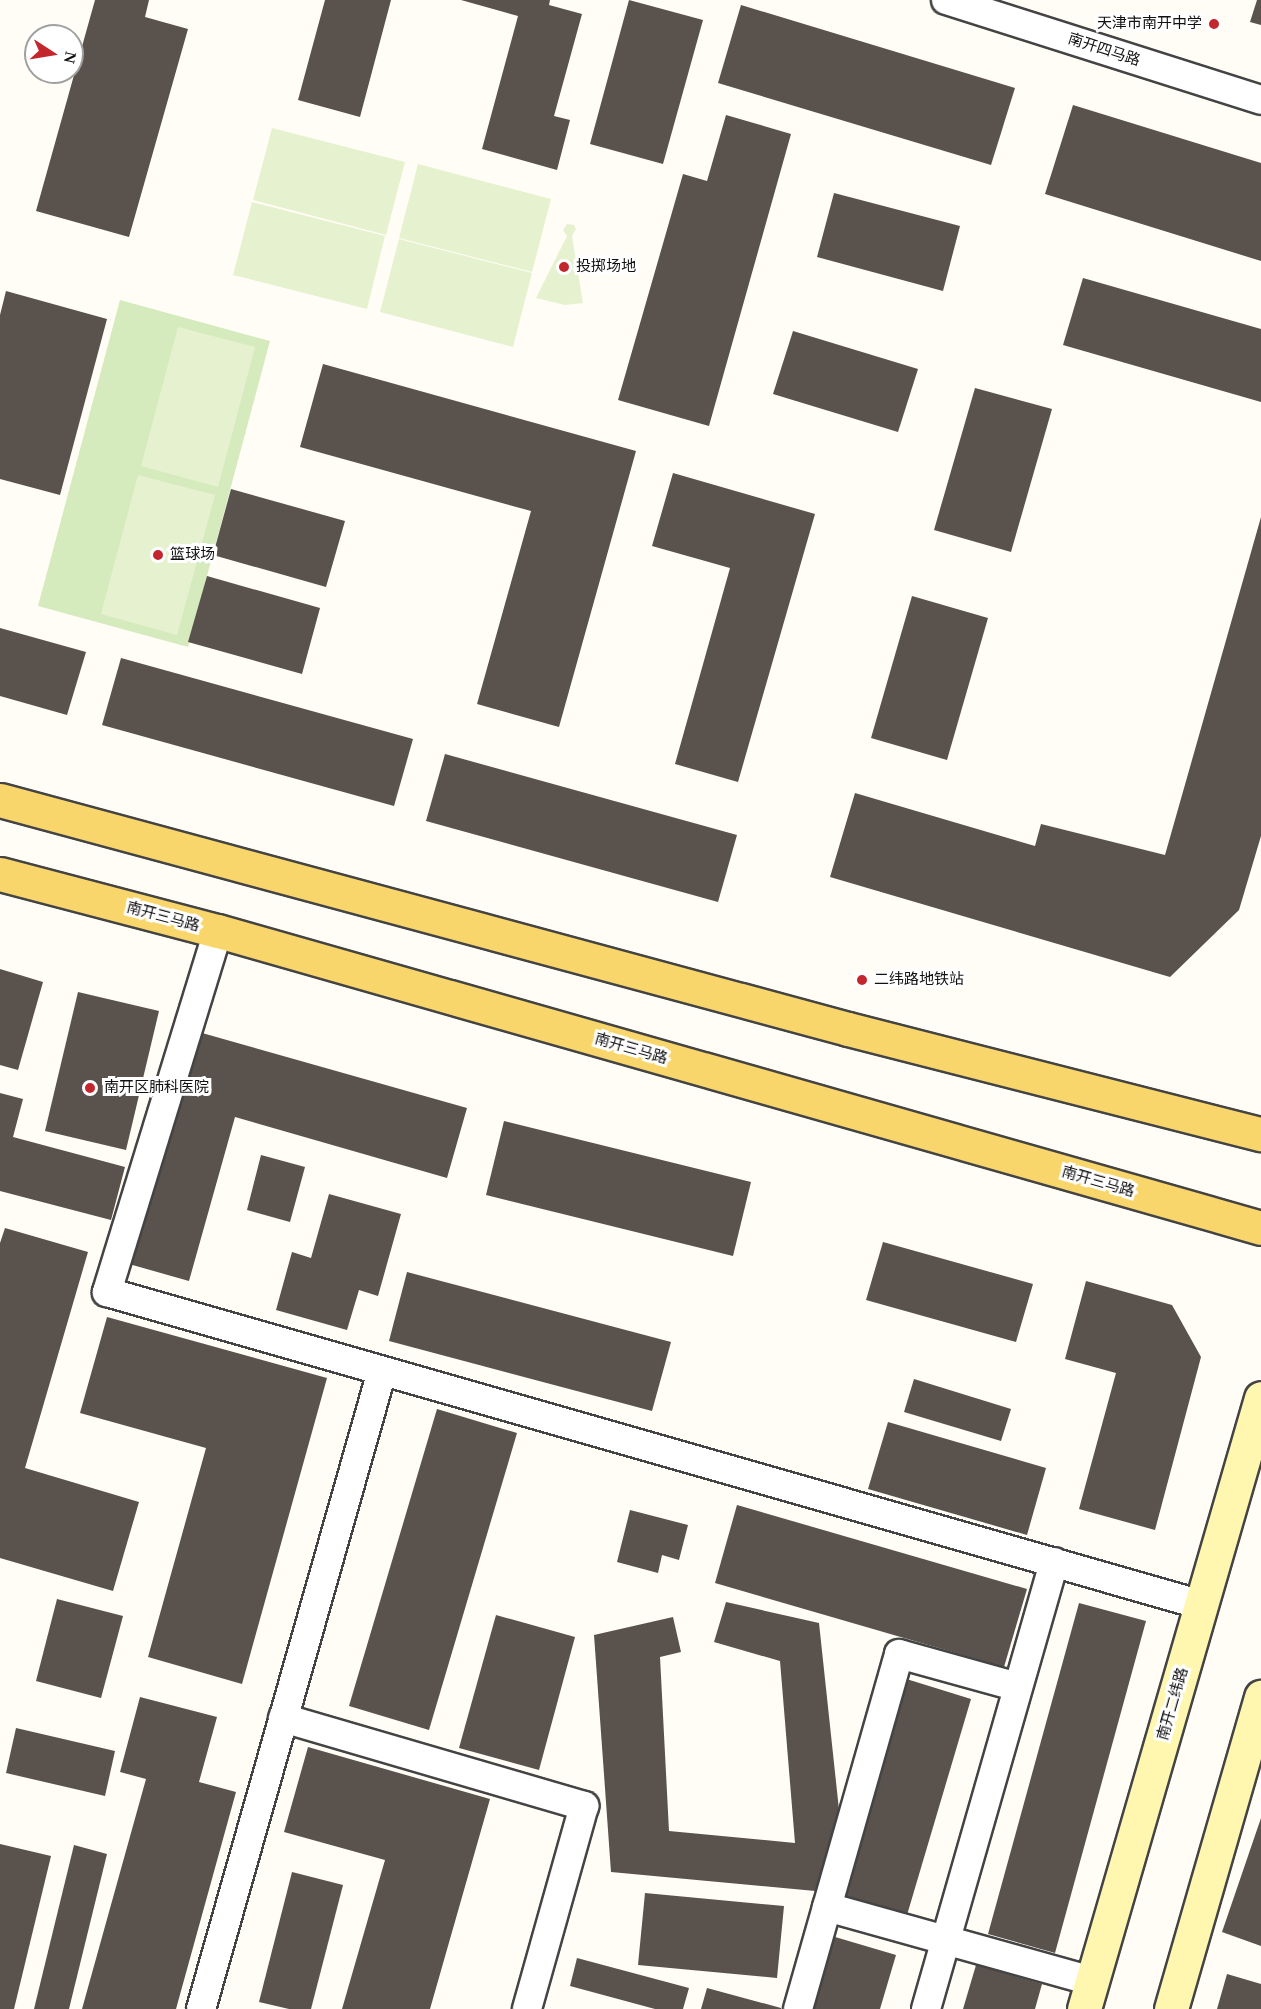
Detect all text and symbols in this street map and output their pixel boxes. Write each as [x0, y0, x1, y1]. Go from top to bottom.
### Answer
place label: 天津市南开中学 [1097, 15, 1202, 33]
marker: 天津市南开中学 [1207, 17, 1221, 31]
north arrow [24, 24, 84, 84]
street label: 南开四马路 [1066, 30, 1142, 70]
text: N [61, 50, 80, 65]
place label: 投掷场地 [576, 258, 636, 276]
marker: 投掷场地 [557, 260, 571, 274]
place label: 篮球场 [170, 546, 215, 564]
marker: 篮球场 [151, 548, 165, 562]
street label: 南开三马路 [124, 899, 202, 935]
place label: 二纬路地铁站 [874, 971, 964, 989]
marker: 二纬路地铁站 [855, 973, 869, 987]
street label: 南开三马路 [592, 1030, 670, 1068]
marker: 南开区肺科医院 [81, 1079, 99, 1097]
place label: 南开区肺科医院 [104, 1079, 209, 1097]
street label: 南开三马路 [1059, 1163, 1137, 1201]
street label: 南开二纬路 [1154, 1665, 1192, 1743]

